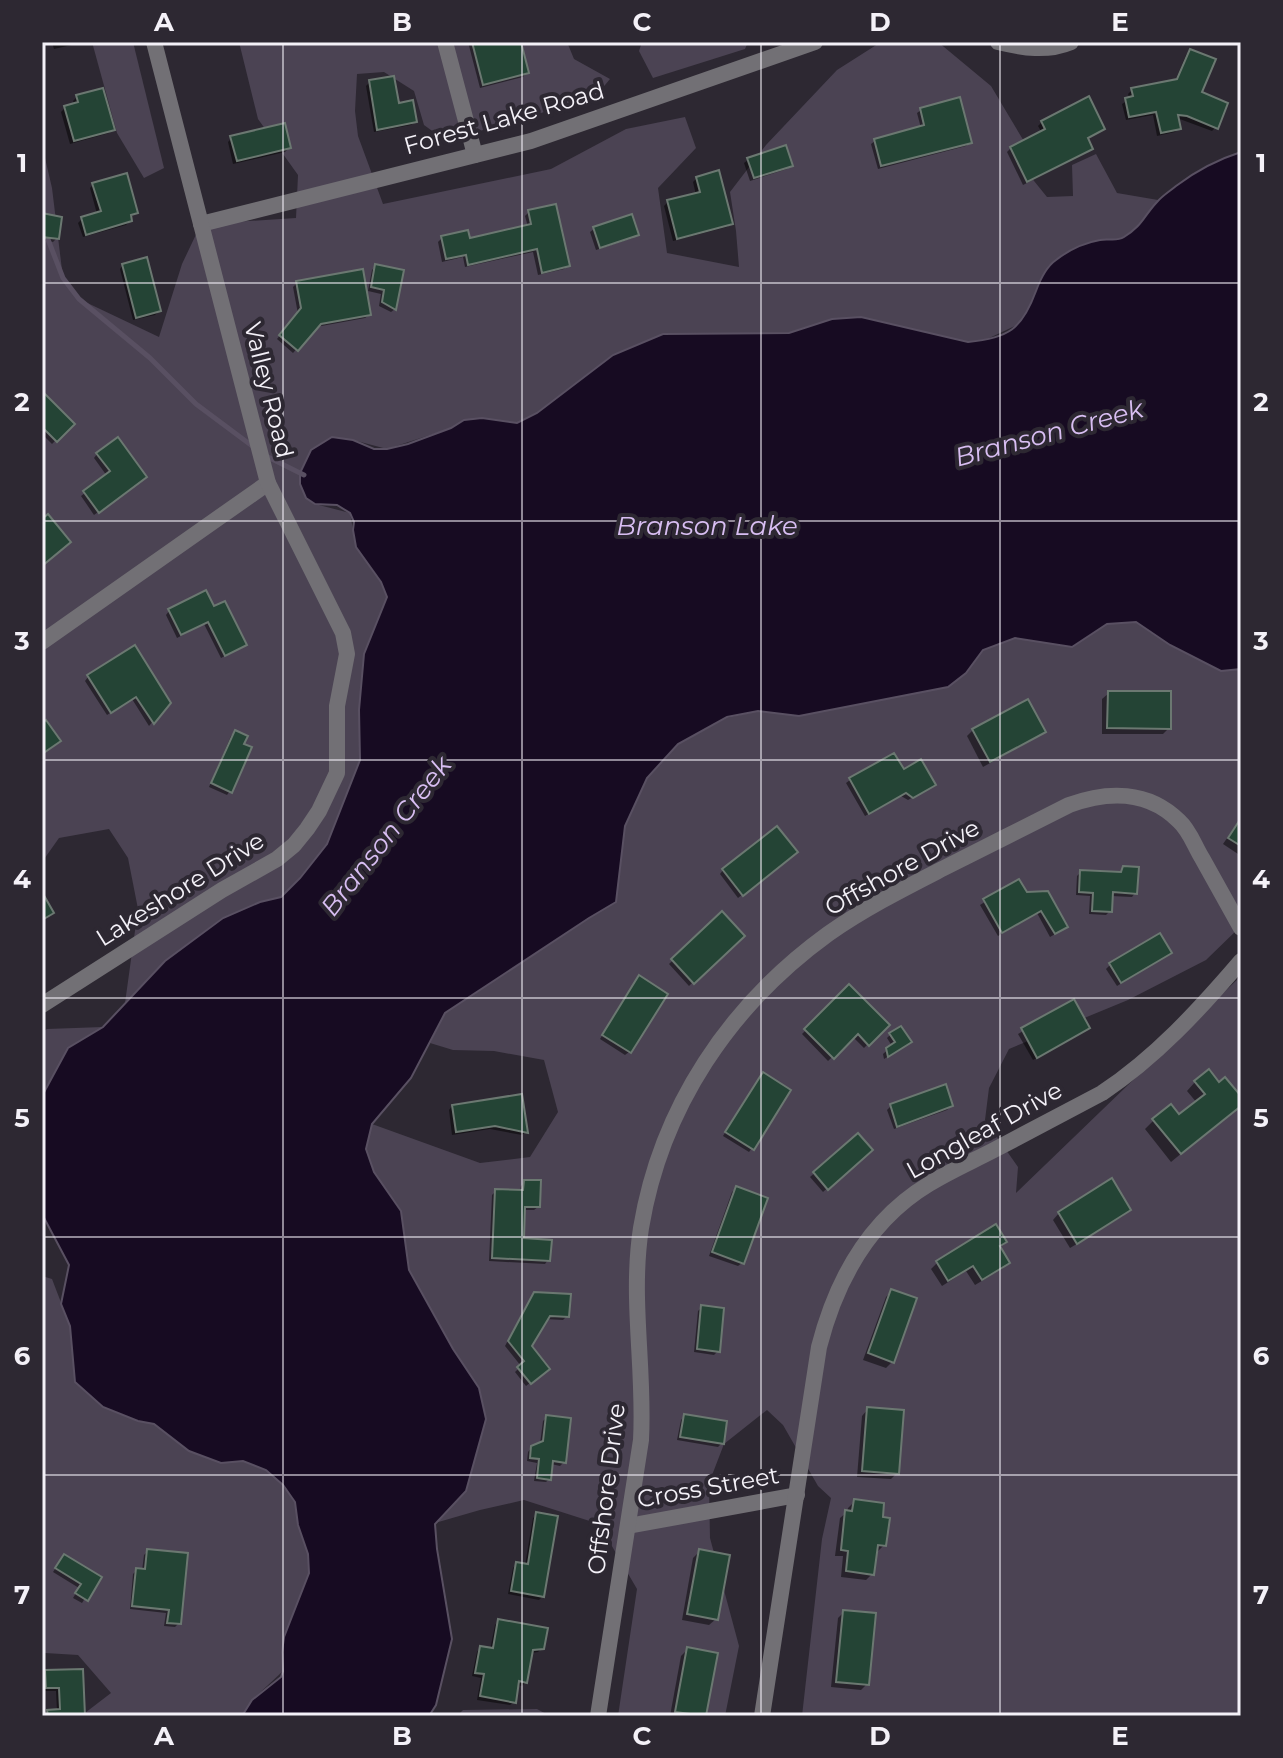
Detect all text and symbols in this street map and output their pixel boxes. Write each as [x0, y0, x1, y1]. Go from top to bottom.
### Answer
text: A [153, 6, 175, 38]
text: B [392, 6, 412, 38]
text: C [633, 6, 652, 38]
text: D [869, 6, 891, 38]
text: E [1111, 6, 1129, 38]
street label: Forest Lake Road [400, 76, 608, 160]
text: 1 [17, 147, 27, 179]
text: 1 [1256, 147, 1266, 179]
street label: Valley Road [238, 319, 300, 461]
text: 2 [14, 386, 30, 418]
text: 2 [1253, 386, 1269, 418]
water label: Branson Creek [951, 392, 1148, 474]
water label: Branson Lake [616, 510, 798, 542]
text: 3 [13, 625, 30, 657]
text: 3 [1252, 625, 1269, 657]
water label: Branson Creek [314, 749, 459, 922]
street label: Offshore Drive [820, 813, 984, 921]
street label: Lakeshore Drive [91, 826, 269, 952]
text: 4 [13, 863, 31, 895]
text: 4 [1252, 863, 1270, 895]
street label: Longleaf Drive [901, 1075, 1067, 1185]
text: 5 [14, 1102, 30, 1134]
text: 5 [1253, 1102, 1269, 1134]
text: 6 [14, 1340, 31, 1372]
text: 6 [1253, 1340, 1270, 1372]
street label: Offshore Drive [581, 1402, 631, 1576]
street label: Cross Street [635, 1460, 782, 1514]
text: 7 [14, 1579, 30, 1611]
text: 7 [1253, 1579, 1269, 1611]
text: A [153, 1720, 175, 1752]
text: B [392, 1720, 412, 1752]
text: C [633, 1720, 652, 1752]
text: D [869, 1720, 891, 1752]
text: E [1111, 1720, 1129, 1752]

